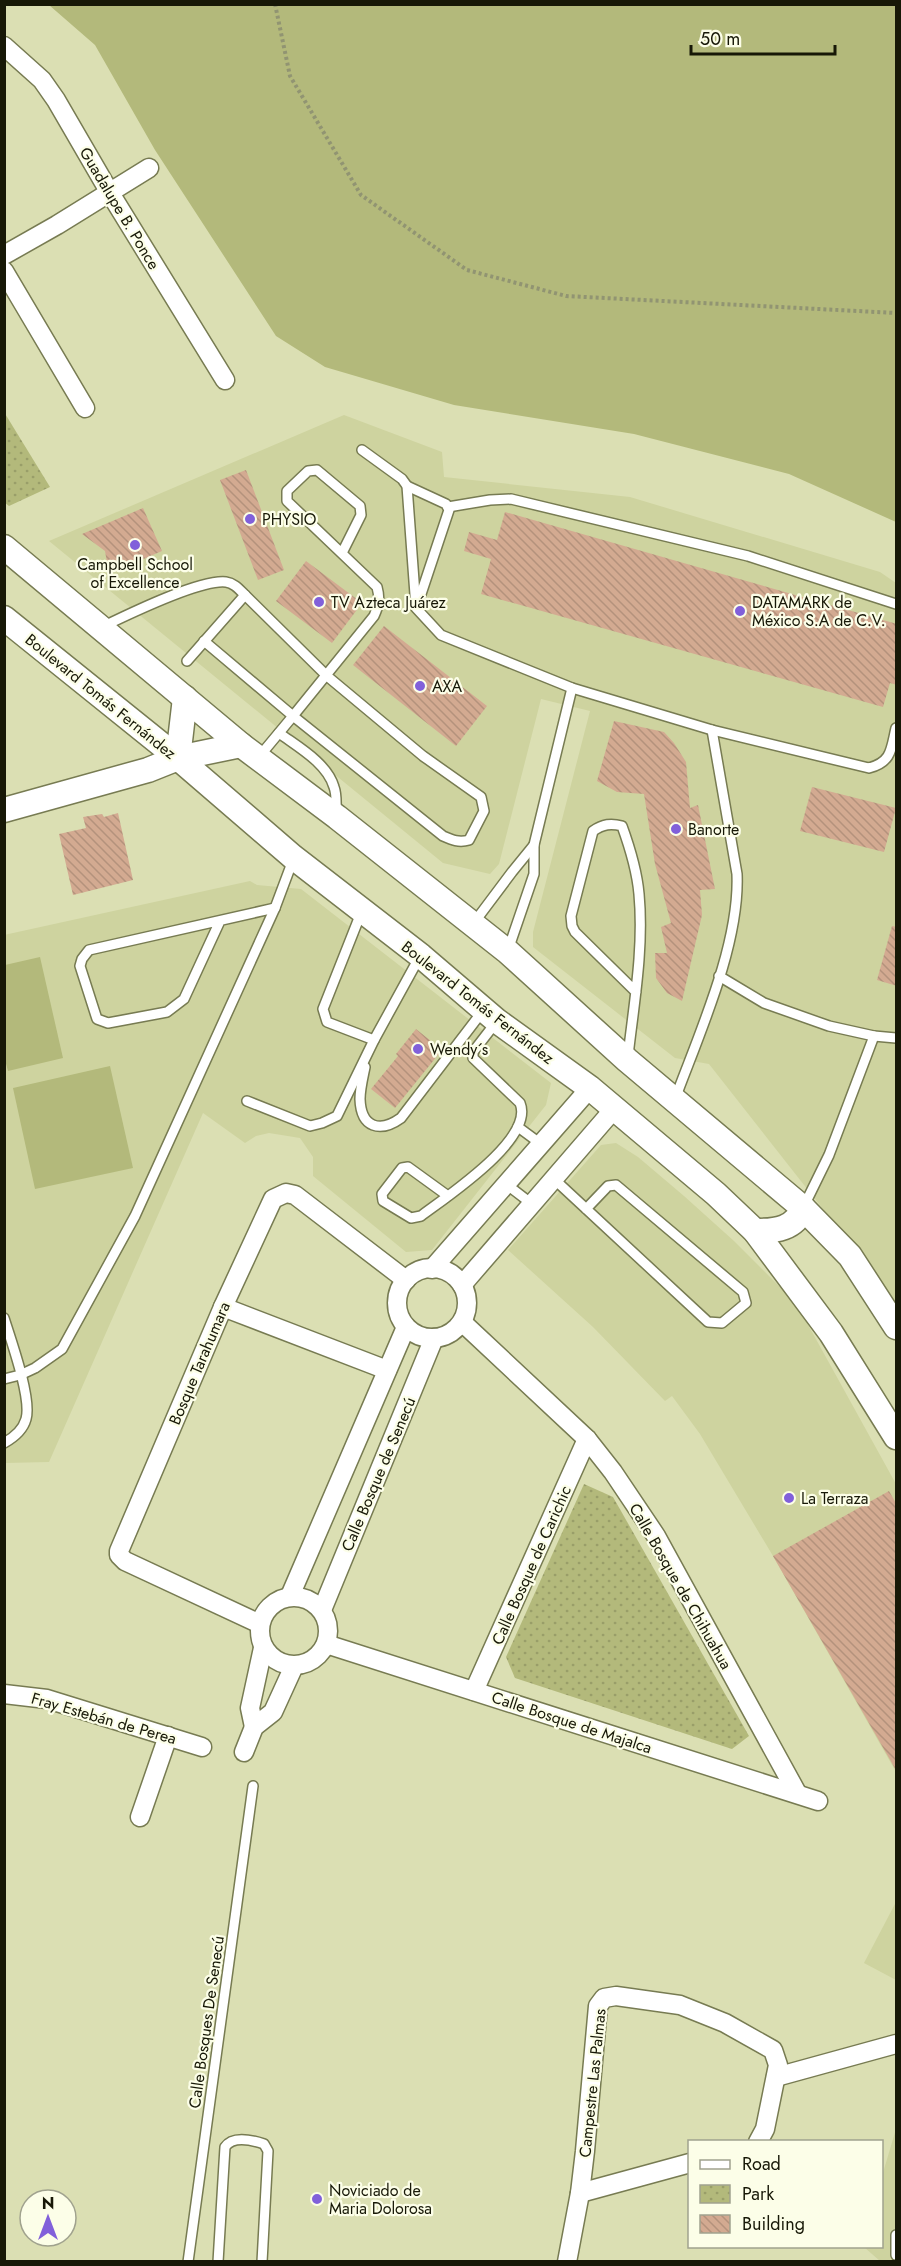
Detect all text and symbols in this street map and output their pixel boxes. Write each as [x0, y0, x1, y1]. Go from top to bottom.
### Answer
scale bar [691, 18, 835, 56]
text: 50 m [700, 26, 740, 52]
street label: Guadalupe B. Ponce [74, 143, 165, 274]
place label: PHYSIO [262, 508, 317, 531]
marker: PHYSIO [243, 512, 257, 526]
marker: Campbell School of Excellence [128, 538, 142, 552]
place label: Campbell School of Excellence [77, 553, 193, 594]
place label: TV Azteca Juárez [331, 591, 446, 614]
place label: DATAMARK de México S.A de C.V. [752, 591, 886, 632]
marker: TV Azteca Juárez [312, 595, 326, 609]
marker: DATAMARK de México S.A de C.V. [733, 604, 747, 618]
street label: Boulevard Tomás Fernández [20, 628, 182, 765]
place label: AXA [432, 675, 462, 698]
marker: AXA [413, 679, 427, 693]
place label: Banorte [688, 818, 739, 841]
marker: Banorte [669, 822, 683, 836]
street label: Boulevard Tomás Fernández [396, 935, 559, 1070]
place label: Wendy´s [430, 1038, 488, 1061]
marker: Wendy´s [411, 1042, 425, 1056]
street label: Bosque Tarahumara [163, 1298, 236, 1428]
street label: Calle Bosque de Senecú [336, 1393, 421, 1555]
street label: Calle Bosque de Carichic [486, 1482, 577, 1648]
place label: La Terraza [801, 1487, 869, 1510]
marker: La Terraza [782, 1491, 796, 1505]
street label: Calle Bosque de Chihuahua [624, 1499, 738, 1674]
street label: Calle Bosque de Majalca [489, 1686, 655, 1759]
street label: Fray Estebán de Perea [29, 1687, 179, 1750]
street label: Calle Bosques De Senecú [183, 1934, 230, 2110]
street label: Campestre Las Palmas [573, 2008, 612, 2159]
legend [688, 2140, 883, 2248]
text: Road [742, 2151, 781, 2177]
place label: Noviciado de Maria Dolorosa [329, 2179, 432, 2220]
text: Park [742, 2181, 774, 2207]
north arrow [18, 2188, 78, 2248]
text: N [42, 2192, 54, 2215]
marker: Noviciado de Maria Dolorosa [310, 2192, 324, 2206]
text: Building [742, 2211, 805, 2237]

